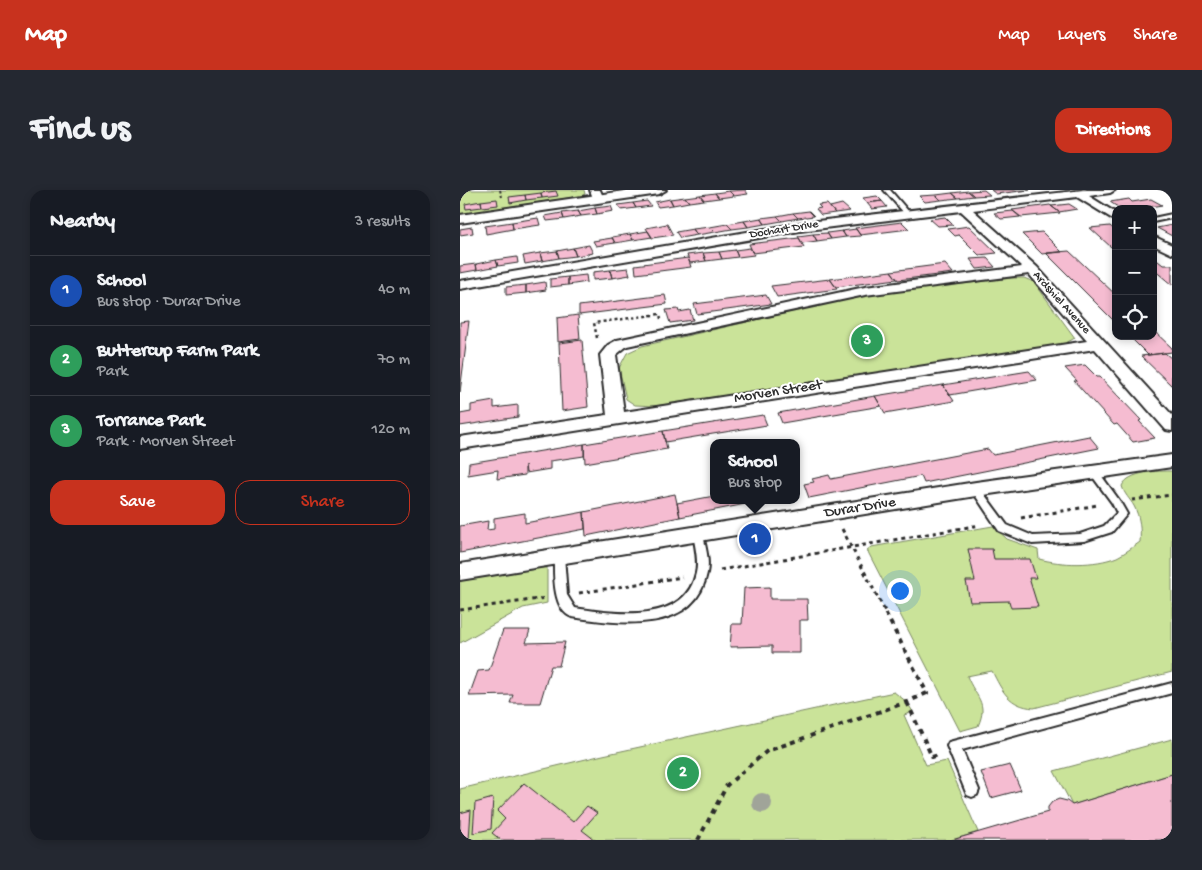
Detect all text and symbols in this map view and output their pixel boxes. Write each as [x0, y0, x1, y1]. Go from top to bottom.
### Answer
text: Map [25, 21, 67, 50]
text: Map [998, 25, 1030, 46]
text: Layers [1058, 25, 1105, 46]
text: Share [1133, 25, 1177, 46]
button: Directions [1055, 108, 1172, 153]
text: Find us [30, 110, 130, 151]
map controls [1112, 205, 1157, 340]
button: + [1112, 205, 1157, 250]
text: Nearby [50, 210, 115, 235]
text: 3 results [355, 213, 410, 232]
street label: Dochart Drive [748, 218, 820, 242]
button: − [1112, 250, 1157, 295]
street label: Ardshiel Avenue [1029, 269, 1093, 338]
text: School [97, 270, 146, 293]
text: 1 [63, 281, 69, 300]
text: 40 m [378, 281, 410, 300]
text: Bus stop · Durar Drive [97, 293, 240, 312]
button: locate [1112, 295, 1157, 340]
pin: 3 [851, 322, 883, 360]
text: Buttercup Farm Park [97, 340, 258, 363]
text: 2 [62, 351, 70, 370]
text: 70 m [377, 351, 410, 370]
text: Park [97, 363, 128, 382]
street label: Morven Street [733, 376, 825, 408]
text: Torrance Park [97, 410, 204, 433]
text: 3 [62, 421, 70, 440]
text: 120 m [371, 421, 410, 440]
text: Park · Morven Street [97, 433, 235, 452]
popup [710, 439, 800, 504]
text: School [728, 451, 777, 474]
text: Bus stop [728, 474, 782, 493]
button: Save [50, 480, 225, 525]
button: Share [235, 480, 410, 525]
street label: Durar Drive [822, 493, 897, 523]
pin: 1 [739, 520, 771, 558]
your location [887, 578, 913, 604]
pin: 2 [667, 754, 699, 792]

